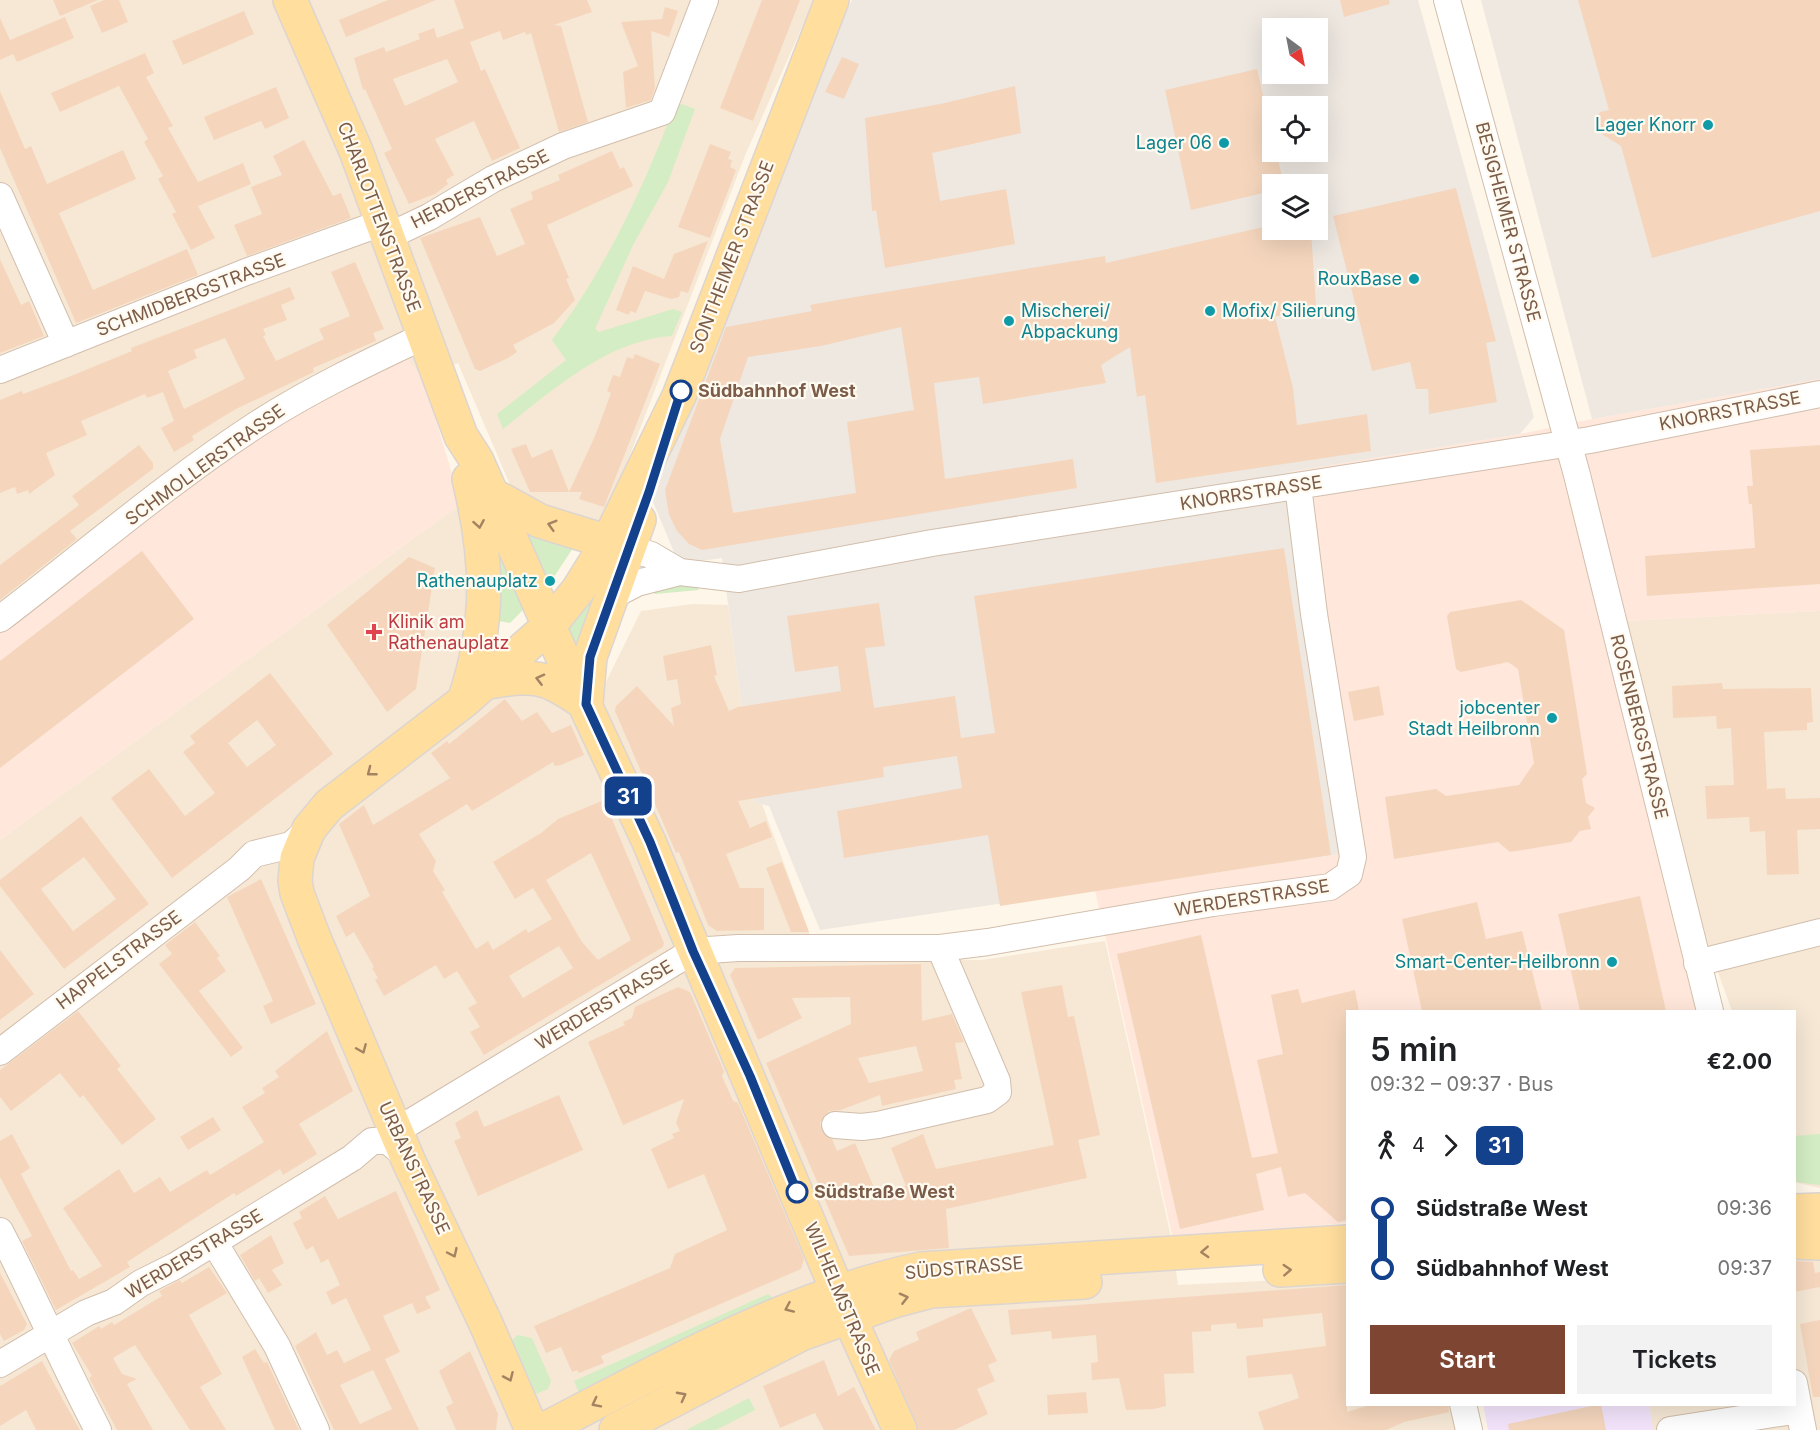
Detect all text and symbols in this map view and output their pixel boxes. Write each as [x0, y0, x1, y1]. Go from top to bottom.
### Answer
north arrow [1262, 18, 1328, 84]
map controls [1262, 18, 1328, 240]
button: locate [1262, 96, 1328, 162]
place label: Lager Knorr [1595, 114, 1696, 135]
marker: Lager Knorr [1701, 118, 1715, 132]
street label: CHARLOTTENSTRASSE [333, 119, 425, 315]
street label: BESIGHEIMER STRASSE [1472, 120, 1545, 324]
place label: Lager 06 [1136, 132, 1212, 153]
marker: Lager 06 [1217, 136, 1231, 150]
street label: HERDERSTRASSE [407, 145, 552, 232]
street label: SONTHEIMER STRASSE [685, 158, 778, 356]
button: layers [1262, 174, 1328, 240]
street label: SCHMIDBERGSTRASSE [93, 249, 288, 340]
place label: RouxBase [1318, 268, 1402, 289]
marker: RouxBase [1407, 272, 1421, 286]
place label: Mischerei/ Abpackung [1021, 300, 1118, 342]
place label: Mofix/ Silierung [1222, 300, 1356, 321]
marker: Mofix/ Silierung [1203, 304, 1217, 318]
marker: Mischerei/ Abpackung [1002, 314, 1016, 328]
marker: Südbahnhof West [670, 380, 692, 402]
place label: Südbahnhof West [698, 380, 856, 401]
street label: KNORRSTRASSE [1657, 386, 1802, 435]
street label: SCHMOLLERSTRASSE [121, 400, 289, 530]
street label: KNORRSTRASSE [1178, 471, 1324, 514]
one-way arrow [472, 519, 485, 529]
one-way arrow [547, 520, 558, 532]
place label: Rathenauplatz [417, 570, 538, 591]
marker: Rathenauplatz [543, 574, 557, 588]
place label: Klinik am Rathenauplatz [388, 611, 509, 653]
marker: Klinik am Rathenauplatz [365, 623, 383, 641]
street label: ROSENBERGSTRASSE [1606, 632, 1673, 822]
one-way arrow [535, 673, 545, 686]
place label: jobcenter Stadt Heilbronn [1408, 697, 1540, 739]
marker: jobcenter Stadt Heilbronn [1545, 711, 1559, 725]
one-way arrow [367, 764, 378, 775]
line badge: 31 [601, 776, 655, 816]
text: 31 [617, 784, 639, 809]
street label: WERDERSTRASSE [1173, 875, 1331, 920]
street label: HAPPELSTRASSE [52, 906, 185, 1013]
place label: Smart-Center-Heilbronn [1395, 951, 1600, 972]
street label: WERDERSTRASSE [531, 955, 676, 1054]
marker: Smart-Center-Heilbronn [1605, 955, 1619, 969]
text: 5 min [1370, 1029, 1458, 1069]
one-way arrow [354, 1043, 366, 1054]
text: €2.00 [1707, 1048, 1772, 1074]
text: 09:32 – 09:37 · Bus [1370, 1072, 1554, 1096]
street label: URBANSTRASSE [375, 1098, 454, 1237]
icon: walk [1370, 1129, 1403, 1162]
icon: forward [1434, 1129, 1467, 1162]
text: 4 [1412, 1133, 1425, 1157]
text: 31 [1488, 1133, 1511, 1158]
marker: Südstraße West [786, 1181, 808, 1203]
place label: Südstraße West [814, 1181, 955, 1202]
text: Südstraße West [1416, 1195, 1588, 1221]
text: 09:36 [1716, 1196, 1772, 1220]
street label: WERDERSTRASSE [121, 1204, 266, 1303]
street label: WILHELMSTRASSE [801, 1219, 884, 1379]
one-way arrow [446, 1246, 458, 1257]
one-way arrow [1200, 1246, 1209, 1259]
street label: SÜDSTRASSE [904, 1251, 1024, 1283]
text: Südbahnhof West [1416, 1255, 1609, 1281]
text: 09:37 [1718, 1256, 1772, 1280]
one-way arrow [1282, 1264, 1291, 1277]
one-way arrow [899, 1292, 909, 1305]
one-way arrow [785, 1301, 796, 1313]
button: Start [1370, 1325, 1565, 1394]
button: Tickets [1577, 1325, 1772, 1394]
one-way arrow [502, 1371, 514, 1382]
one-way arrow [676, 1391, 687, 1403]
one-way arrow [592, 1396, 603, 1407]

